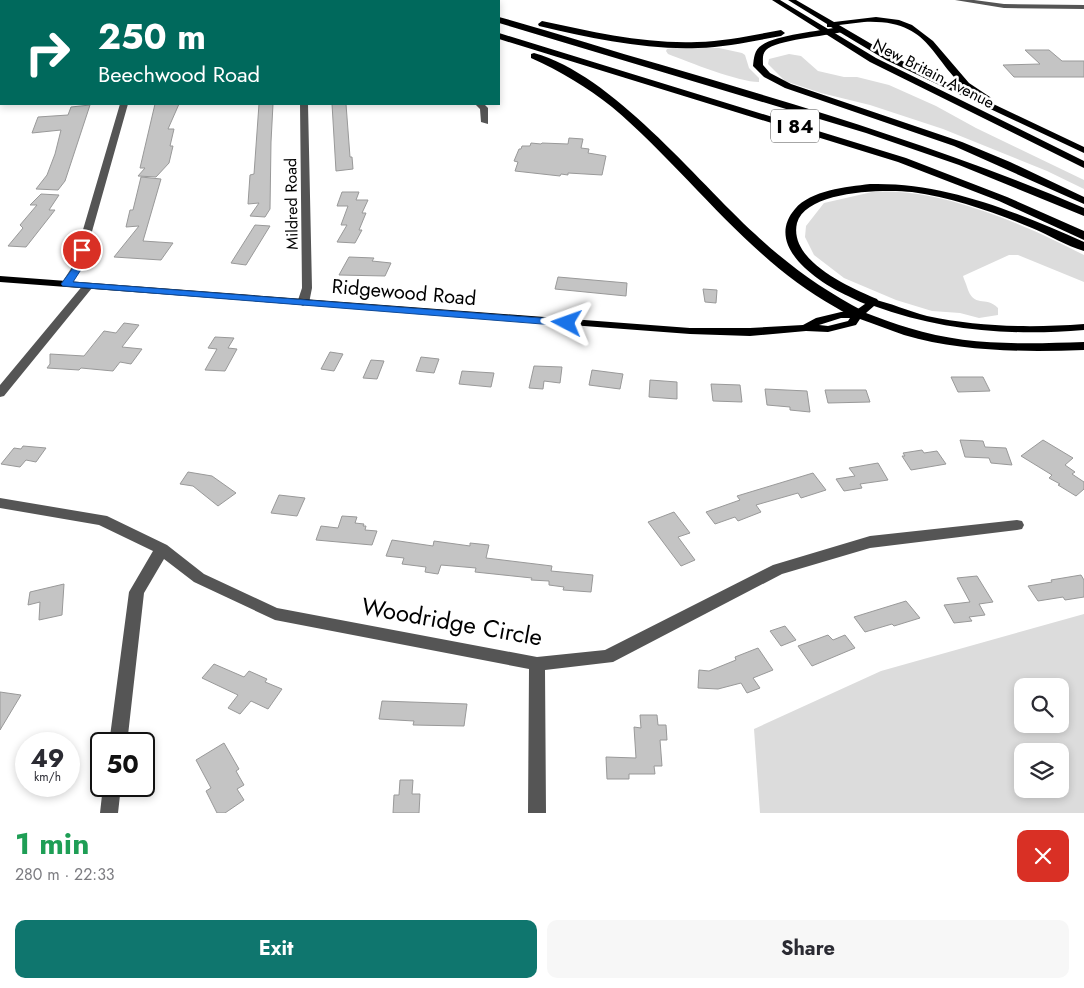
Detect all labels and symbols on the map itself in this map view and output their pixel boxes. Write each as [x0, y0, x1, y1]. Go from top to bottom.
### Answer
street label: New Britain Avenue [869, 33, 998, 114]
road number: I 84 [771, 110, 819, 142]
street label: Mildred Road [279, 158, 304, 250]
pin [61, 229, 103, 271]
street label: Ridgewood Road [331, 272, 477, 313]
position arrow [540, 296, 592, 348]
street label: Woodridge Circle [359, 588, 545, 655]
speed limit sign: 50 [90, 732, 155, 797]

